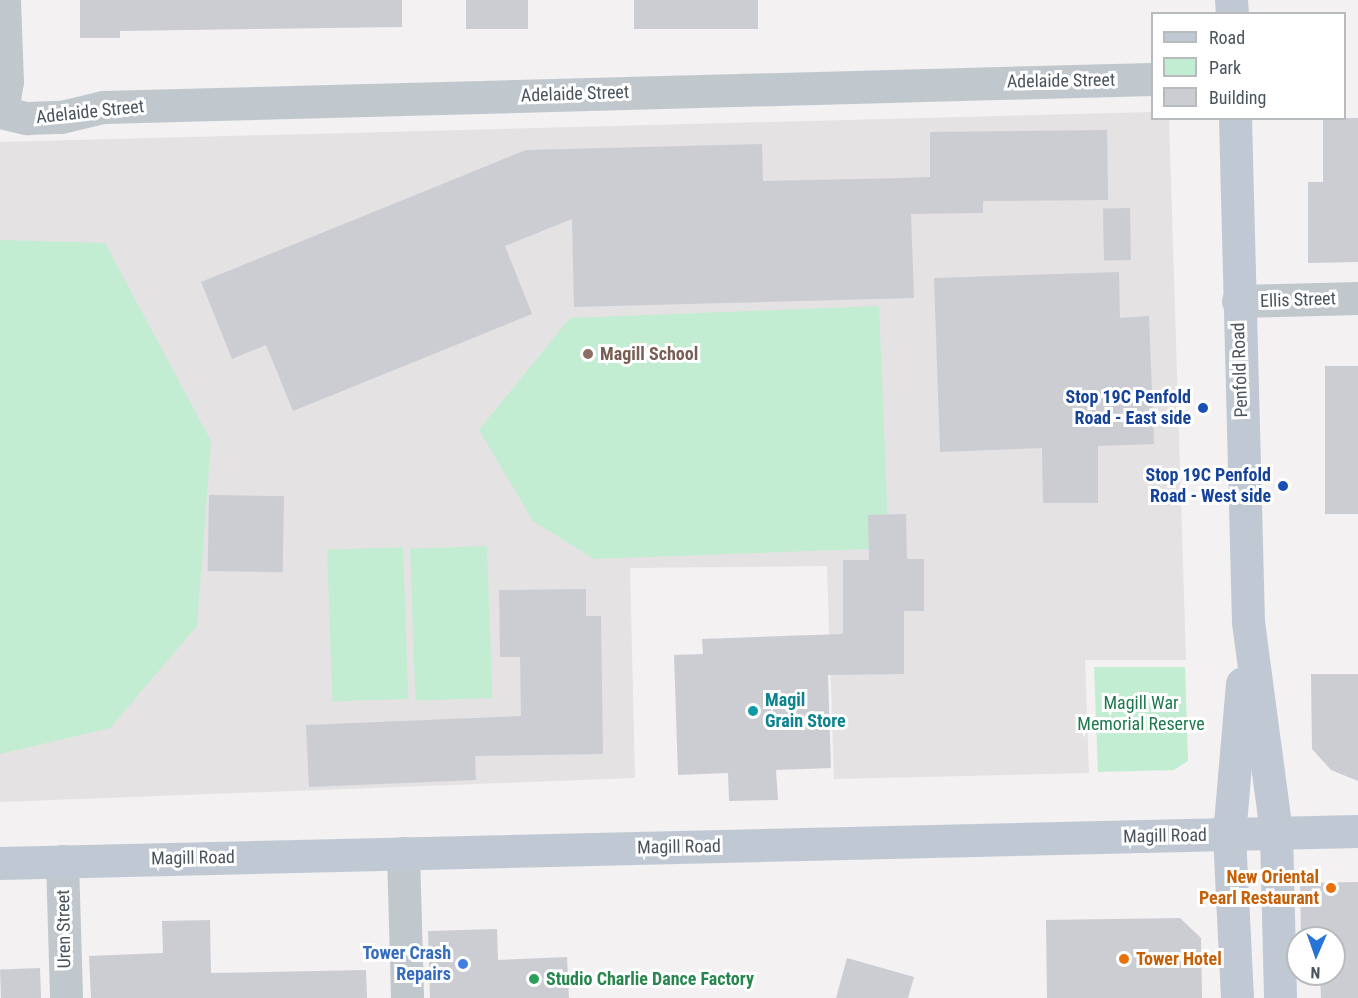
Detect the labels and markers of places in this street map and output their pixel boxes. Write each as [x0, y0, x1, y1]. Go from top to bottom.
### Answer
place label: Magill School [600, 343, 698, 365]
marker: Magill School [581, 347, 595, 361]
place label: Stop 19C Penfold Road - East side [1066, 387, 1191, 430]
marker: Stop 19C Penfold Road - East side [1196, 401, 1210, 415]
place label: Stop 19C Penfold Road - West side [1146, 465, 1271, 508]
marker: Stop 19C Penfold Road - West side [1276, 479, 1290, 493]
place label: Magil Grain Store [765, 690, 846, 732]
marker: Magil Grain Store [746, 704, 760, 718]
place label: New Oriental Pearl Restaurant [1199, 867, 1319, 910]
marker: New Oriental Pearl Restaurant [1324, 881, 1338, 895]
place label: Tower Crash Repairs [362, 943, 451, 986]
place label: Tower Hotel [1136, 948, 1222, 970]
marker: Tower Hotel [1117, 952, 1131, 966]
marker: Tower Crash Repairs [456, 957, 470, 971]
place label: Studio Charlie Dance Factory [546, 968, 754, 990]
marker: Studio Charlie Dance Factory [527, 972, 541, 986]

